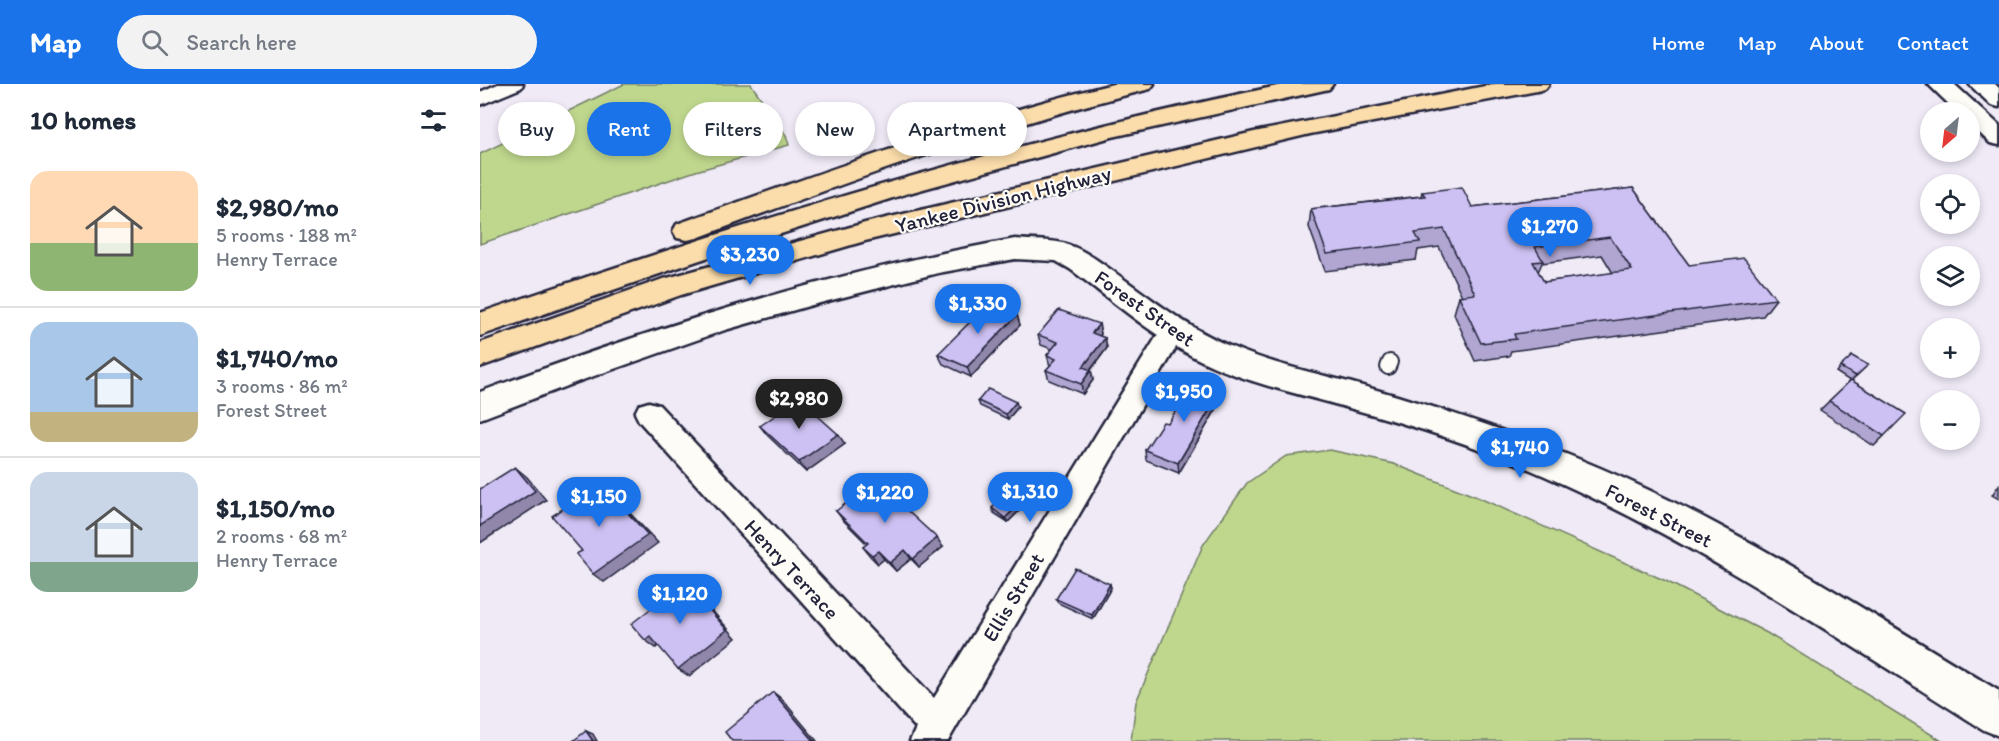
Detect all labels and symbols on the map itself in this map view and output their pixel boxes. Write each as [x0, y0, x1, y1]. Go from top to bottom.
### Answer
north arrow [1920, 102, 1980, 162]
street label: Yankee Division Highway [892, 160, 1114, 238]
pin: $1,270 [1501, 207, 1599, 258]
pin: $3,230 [701, 235, 799, 286]
street label: Forest Street [1090, 264, 1200, 352]
pin: $1,330 [929, 284, 1027, 335]
pin: $1,950 [1135, 372, 1233, 423]
pin: $2,980 [750, 379, 848, 430]
pin: $1,740 [1471, 428, 1569, 479]
pin: $1,310 [981, 472, 1079, 523]
pin: $1,220 [836, 473, 934, 524]
pin: $1,150 [550, 477, 648, 528]
street label: Forest Street [1601, 477, 1717, 553]
street label: Henry Terrace [739, 514, 845, 624]
street label: Ellis Street [977, 548, 1049, 646]
pin: $1,120 [631, 574, 729, 625]

